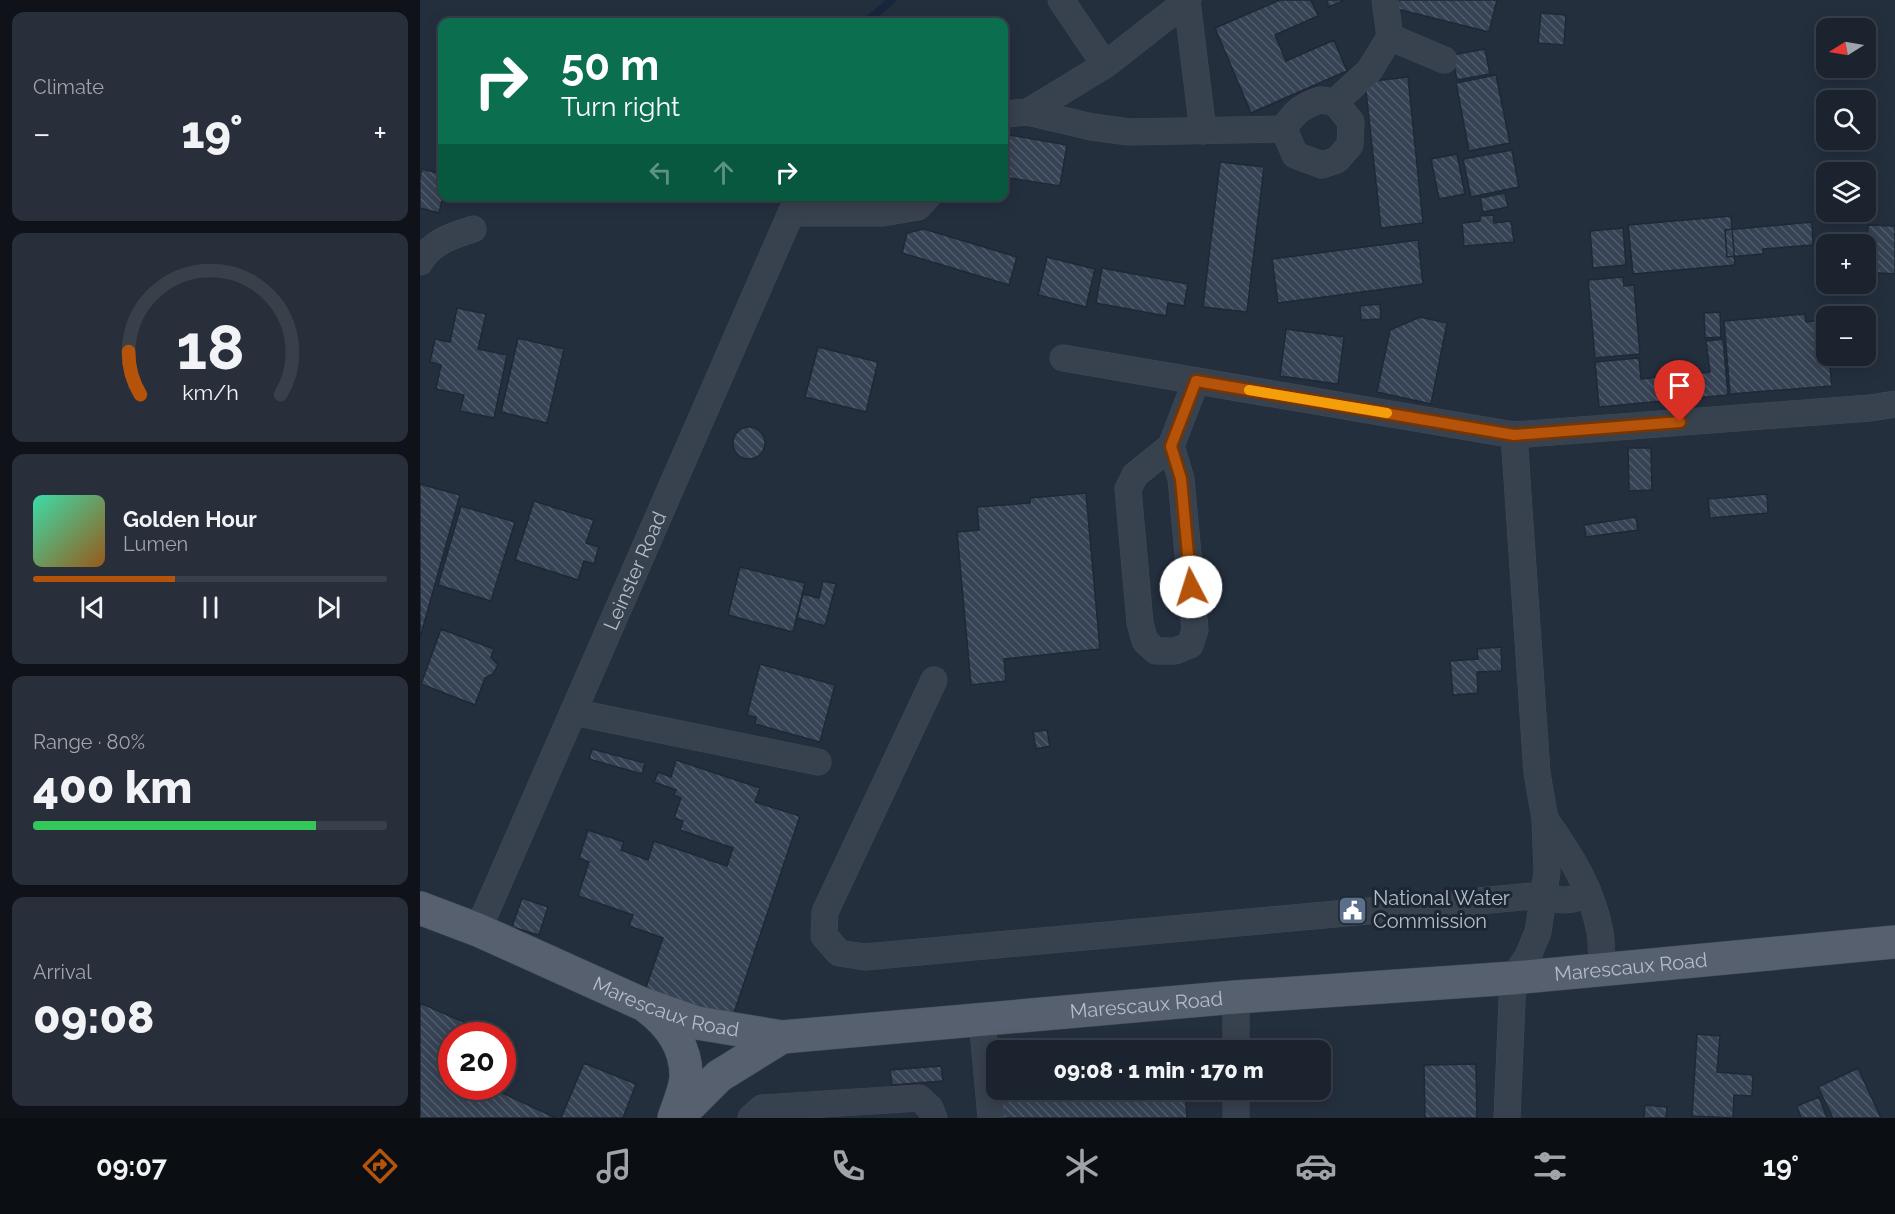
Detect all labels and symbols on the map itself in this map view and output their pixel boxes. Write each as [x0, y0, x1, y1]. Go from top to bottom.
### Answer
north arrow [1816, 18, 1876, 78]
pin [1654, 360, 1705, 422]
street label: Leinster Road [598, 508, 671, 634]
position arrow [1159, 555, 1223, 619]
place label: National Water Commission [1373, 886, 1510, 933]
public building icon: National Water Commission [1336, 894, 1368, 926]
street label: Marescaux Road [1553, 948, 1708, 986]
street label: Marescaux Road [589, 971, 741, 1042]
street label: Marescaux Road [1069, 986, 1224, 1024]
speed limit sign: 20 [438, 1022, 516, 1100]

